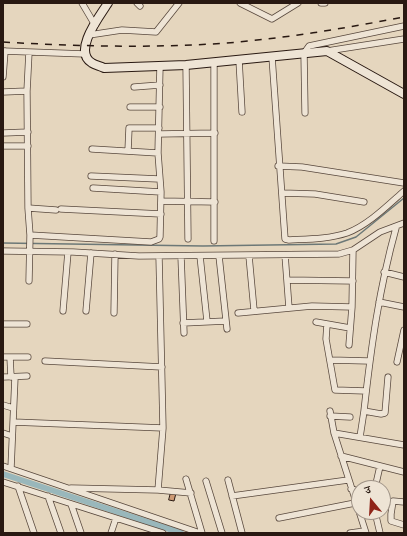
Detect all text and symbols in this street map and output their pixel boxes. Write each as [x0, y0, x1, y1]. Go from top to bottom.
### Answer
north arrow [351, 480, 391, 520]
text: उ [363, 482, 372, 497]

